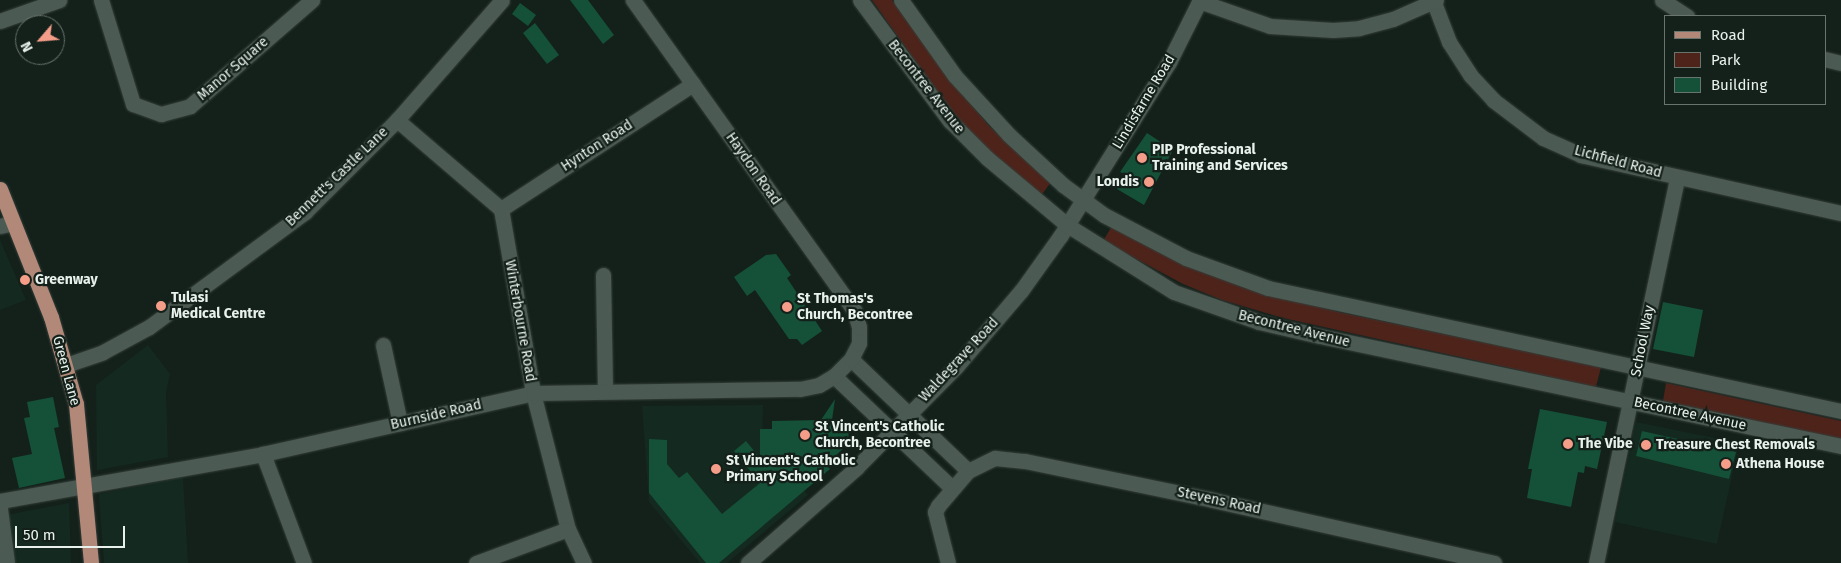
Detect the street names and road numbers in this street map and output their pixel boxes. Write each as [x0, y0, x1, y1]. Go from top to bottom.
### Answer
street label: Manor Square [194, 34, 272, 104]
street label: Becontree Avenue [884, 37, 968, 137]
street label: Lindisfarne Road [1109, 52, 1179, 152]
street label: Hynton Road [558, 117, 636, 175]
street label: Bennett's Castle Lane [282, 124, 392, 230]
street label: Haydon Road [722, 130, 784, 208]
street label: Lichfield Road [1572, 142, 1664, 182]
street label: Winterbourne Road [501, 259, 539, 383]
street label: School Way [1628, 304, 1658, 378]
street label: Becontree Avenue [1236, 307, 1352, 351]
street label: Waldegrave Road [916, 315, 1002, 405]
street label: Green Lane [49, 334, 83, 408]
street label: Becontree Avenue [1632, 394, 1748, 434]
street label: Burnside Road [389, 396, 483, 434]
street label: Stevens Road [1176, 484, 1262, 518]

